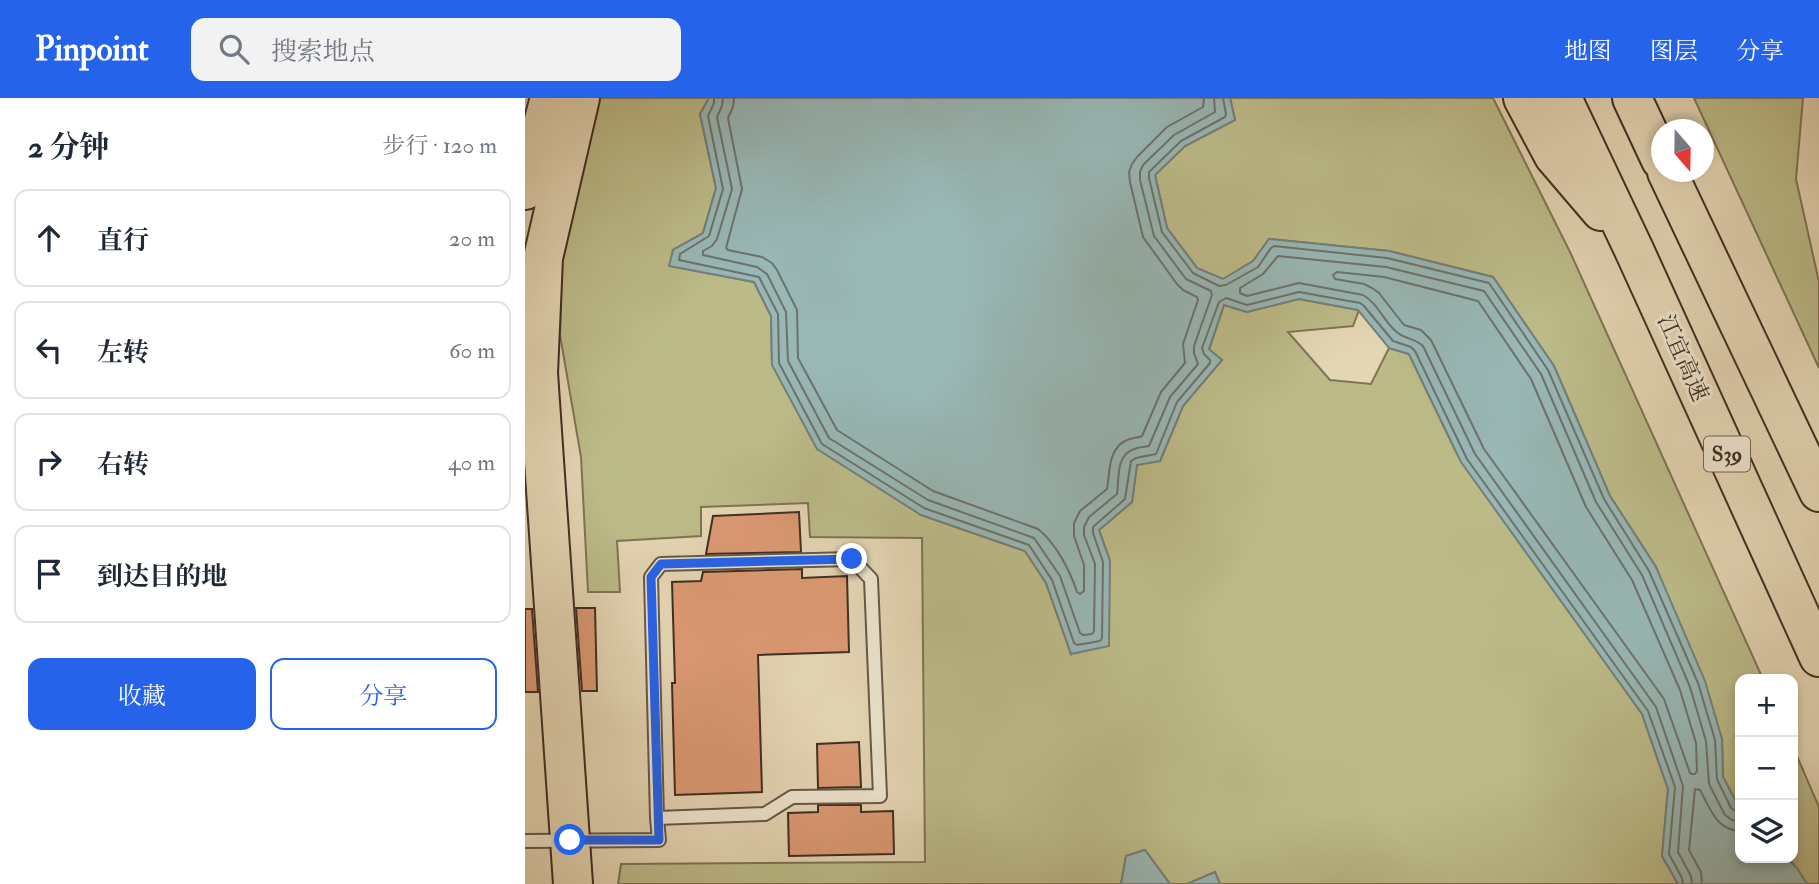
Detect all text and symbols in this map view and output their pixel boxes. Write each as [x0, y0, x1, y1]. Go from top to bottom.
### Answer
search box [191, 18, 681, 81]
text: Pinpoint [35, 29, 149, 70]
icon: search [215, 30, 253, 68]
text: 搜索地点 [271, 36, 375, 68]
text: 地图 [1564, 36, 1612, 67]
text: 图层 [1650, 36, 1698, 67]
text: 分享 [1736, 36, 1784, 67]
north arrow [1651, 119, 1714, 182]
text: 2 分钟 [28, 129, 110, 166]
text: 步行 · 120 m [382, 131, 497, 160]
icon: ahead [30, 219, 68, 257]
text: 20 m [449, 224, 495, 253]
text: 直行 [97, 225, 149, 257]
street label: 江宜高速 [1651, 310, 1715, 406]
icon: left [30, 331, 68, 369]
text: 60 m [449, 336, 495, 365]
text: 左转 [97, 337, 149, 369]
road number: S39 [1704, 436, 1750, 472]
icon: right [30, 443, 68, 481]
text: 40 m [448, 448, 495, 477]
text: 右转 [97, 449, 149, 481]
route end [836, 543, 867, 574]
icon: arrive [30, 555, 68, 593]
text: 到达目的地 [97, 561, 227, 593]
button: 收藏 [28, 658, 256, 730]
button: 分享 [270, 658, 497, 730]
map controls [1735, 674, 1798, 863]
button: + [1735, 674, 1798, 737]
button: − [1735, 737, 1798, 800]
button: layers [1735, 800, 1798, 863]
route start [554, 824, 585, 855]

